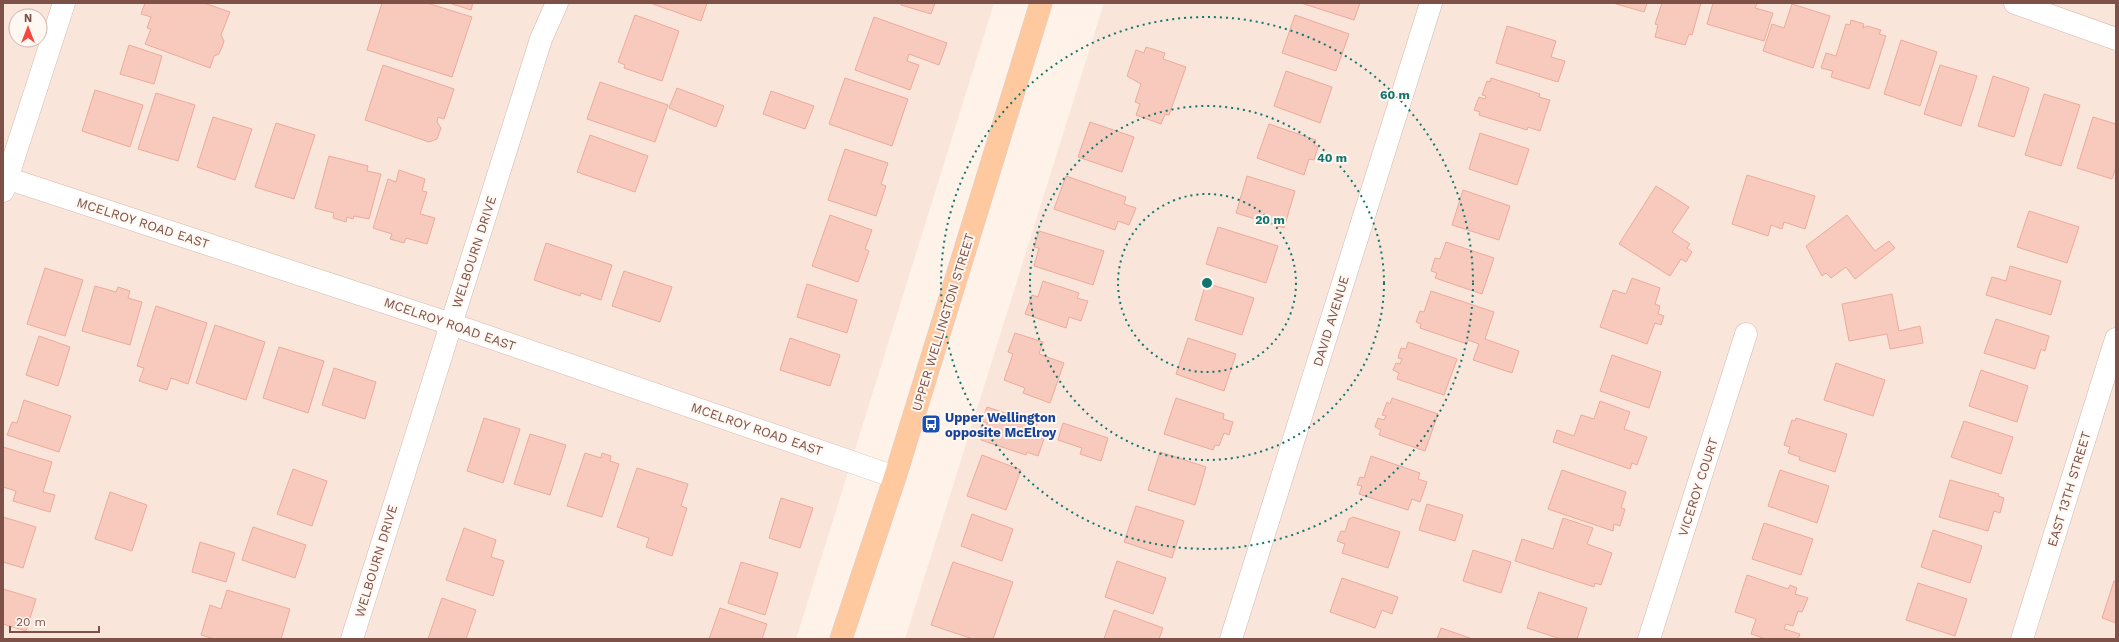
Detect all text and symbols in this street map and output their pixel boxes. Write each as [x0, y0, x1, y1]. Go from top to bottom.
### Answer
north arrow [8, 8, 48, 48]
text: N [24, 12, 32, 25]
text: 60 m [1380, 88, 1410, 102]
text: 40 m [1317, 151, 1347, 165]
street label: MCELROY ROAD EAST [75, 194, 211, 252]
street label: WELBOURN DRIVE [449, 194, 499, 310]
text: 20 m [1255, 213, 1285, 227]
street label: UPPER WELLINGTON STREET [909, 231, 977, 413]
street label: DAVID AVENUE [1310, 274, 1352, 368]
centre of rings [1200, 276, 1214, 290]
street label: MCELROY ROAD EAST [382, 294, 518, 354]
street label: MCELROY ROAD EAST [689, 399, 825, 459]
place label: Upper Wellington opposite McElroy [945, 410, 1057, 440]
bus stop icon: Upper Wellington opposite McElroy [920, 413, 942, 435]
street label: EAST 13TH STREET [2044, 429, 2094, 548]
street label: VICEROY COURT [1675, 436, 1721, 538]
street label: WELBOURN DRIVE [352, 503, 400, 619]
scale bar [10, 608, 99, 634]
text: 20 m [16, 615, 46, 629]

